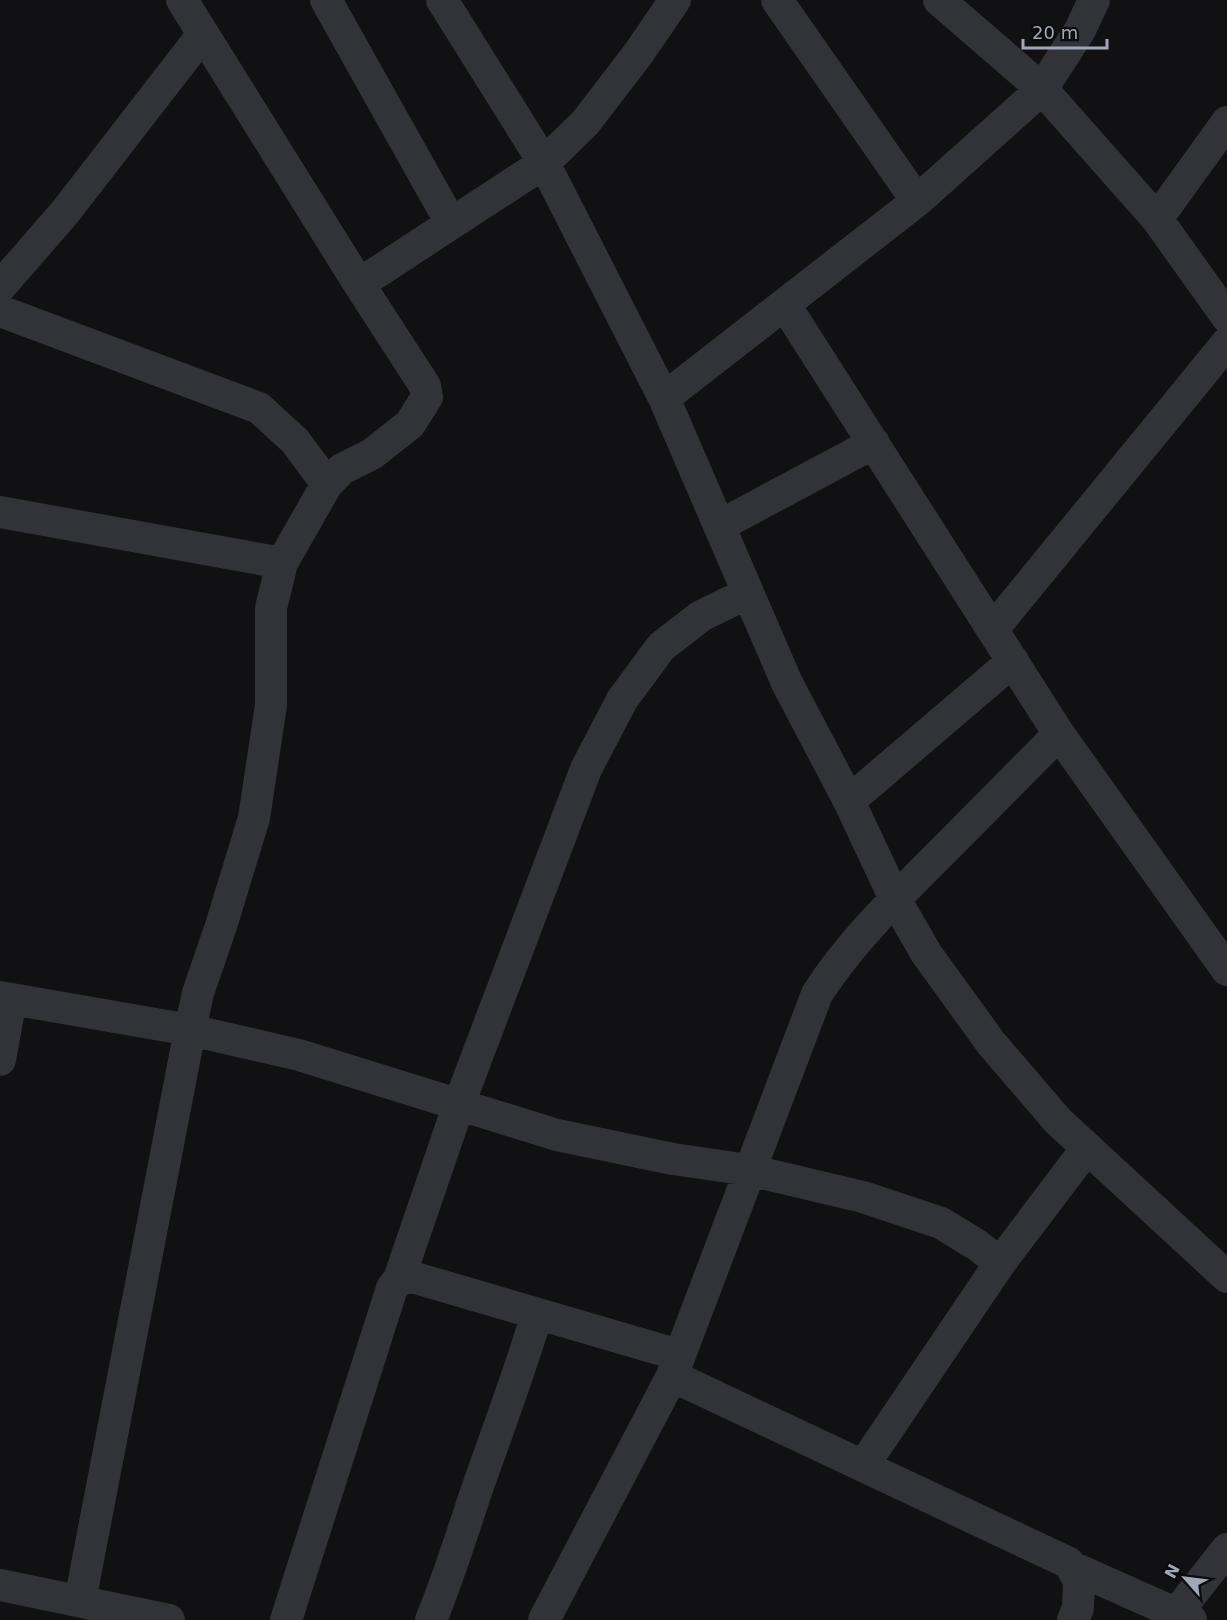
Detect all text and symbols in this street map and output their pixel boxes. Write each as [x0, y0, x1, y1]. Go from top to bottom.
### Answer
scale bar [1023, 12, 1107, 50]
text: 20 m [1032, 22, 1078, 43]
north arrow [1155, 1548, 1215, 1608]
text: N [1161, 1561, 1184, 1582]

